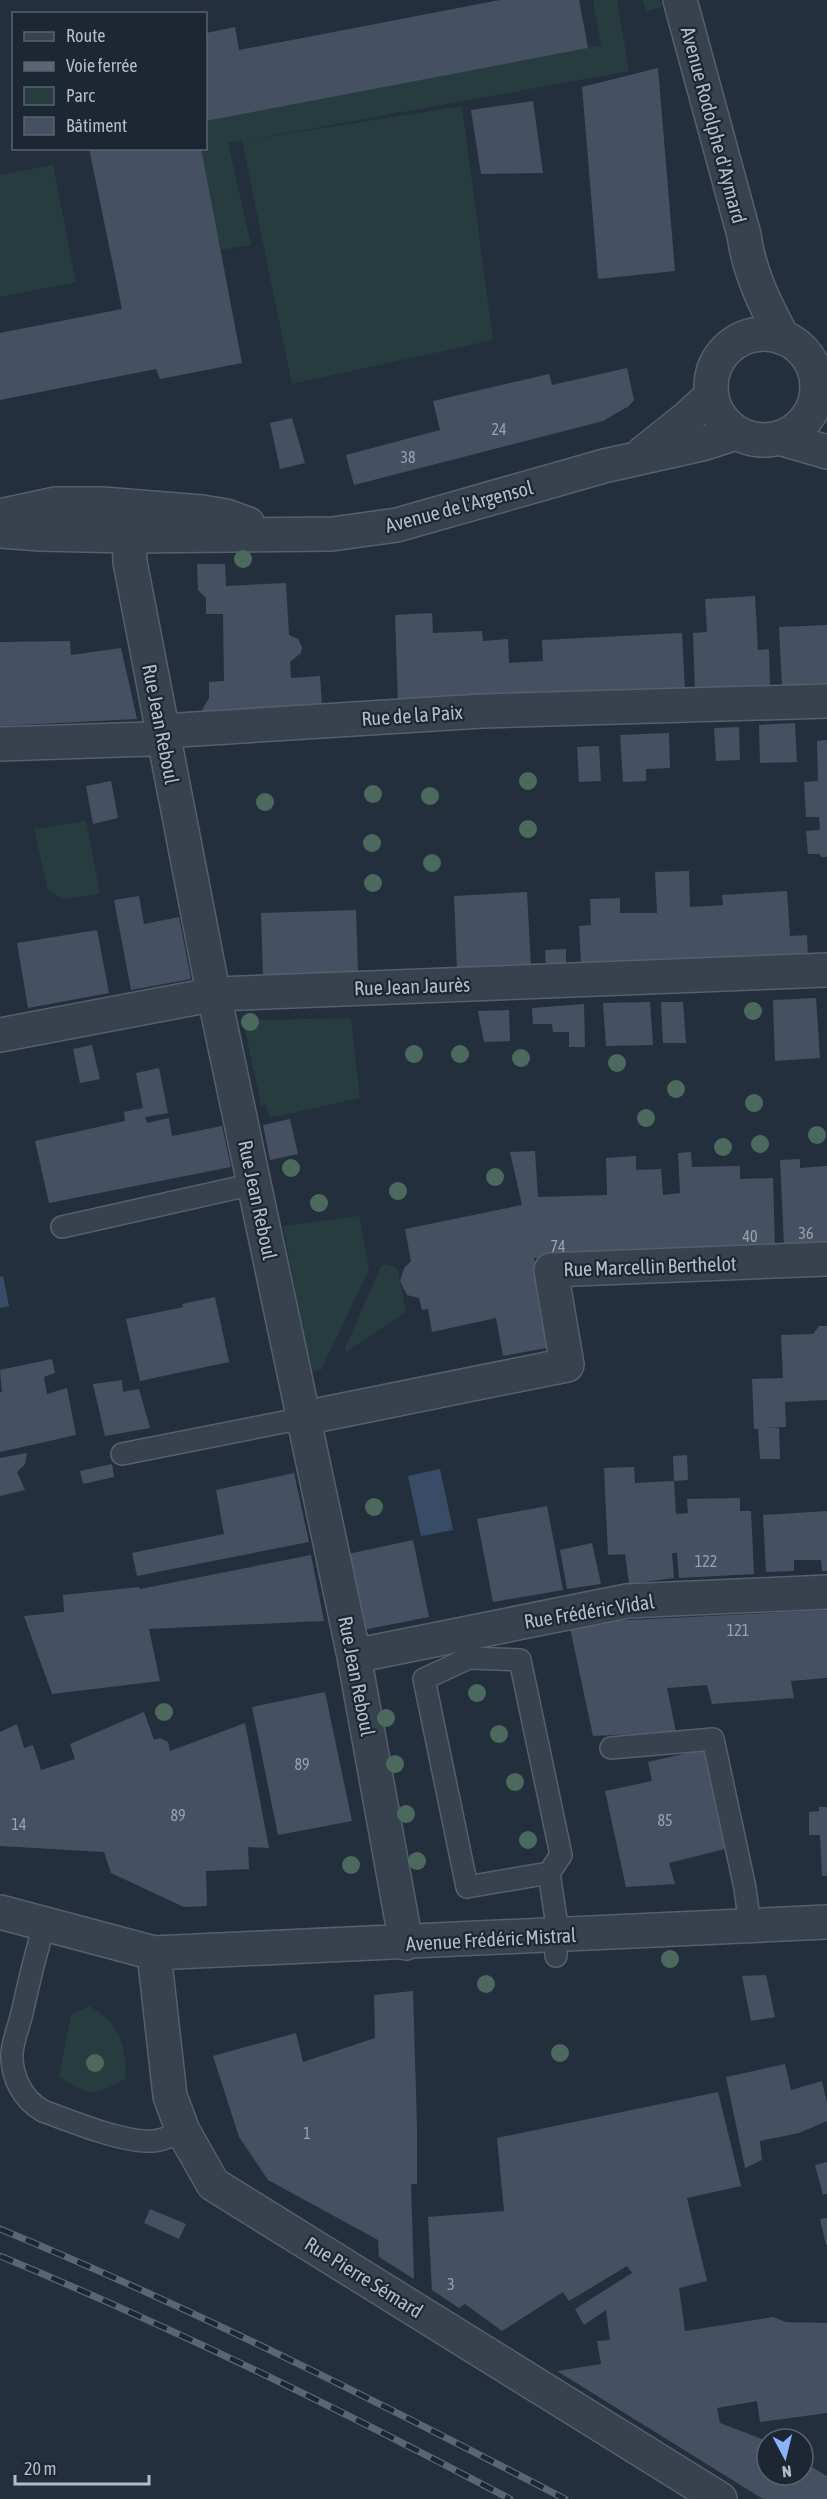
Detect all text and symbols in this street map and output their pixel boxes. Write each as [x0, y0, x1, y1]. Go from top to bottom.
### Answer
legend [12, 12, 207, 150]
street label: Avenue Rodolphe d'Aymard [677, 24, 751, 226]
text: Route [66, 25, 105, 46]
text: Voie ferrée [66, 55, 138, 76]
text: Parc [66, 85, 95, 106]
text: Bâtiment [66, 115, 127, 136]
house number: 24 [491, 420, 507, 438]
house number: 38 [400, 448, 416, 466]
street label: Avenue de l'Argensol [383, 475, 536, 537]
street label: Rue Jean Reboul [138, 662, 184, 787]
street label: Rue de la Paix [361, 700, 463, 730]
street label: Rue Jean Jaurès [354, 972, 470, 1000]
street label: Rue Jean Reboul [234, 1138, 282, 1263]
house number: 36 [798, 1224, 814, 1242]
house number: 40 [742, 1227, 758, 1245]
house number: 74 [550, 1237, 566, 1255]
street label: Rue Marcellin Berthelot [563, 1251, 737, 1281]
house number: 122 [695, 1552, 717, 1570]
street label: Rue Frédéric Vidal [522, 1589, 657, 1633]
street label: Rue Jean Reboul [334, 1614, 380, 1739]
house number: 121 [727, 1621, 749, 1639]
house number: 89 [294, 1755, 310, 1773]
house number: 89 [170, 1806, 186, 1824]
house number: 85 [657, 1811, 673, 1829]
house number: 14 [11, 1815, 27, 1833]
street label: Avenue Frédéric Mistral [405, 1923, 578, 1955]
house number: 1 [303, 2124, 311, 2142]
street label: Rue Pierre Sémard [301, 2232, 427, 2322]
house number: 3 [447, 2275, 455, 2293]
north arrow [755, 2427, 815, 2487]
scale bar [15, 2448, 148, 2486]
text: 20 m [24, 2458, 56, 2479]
text: N [781, 2462, 793, 2481]

